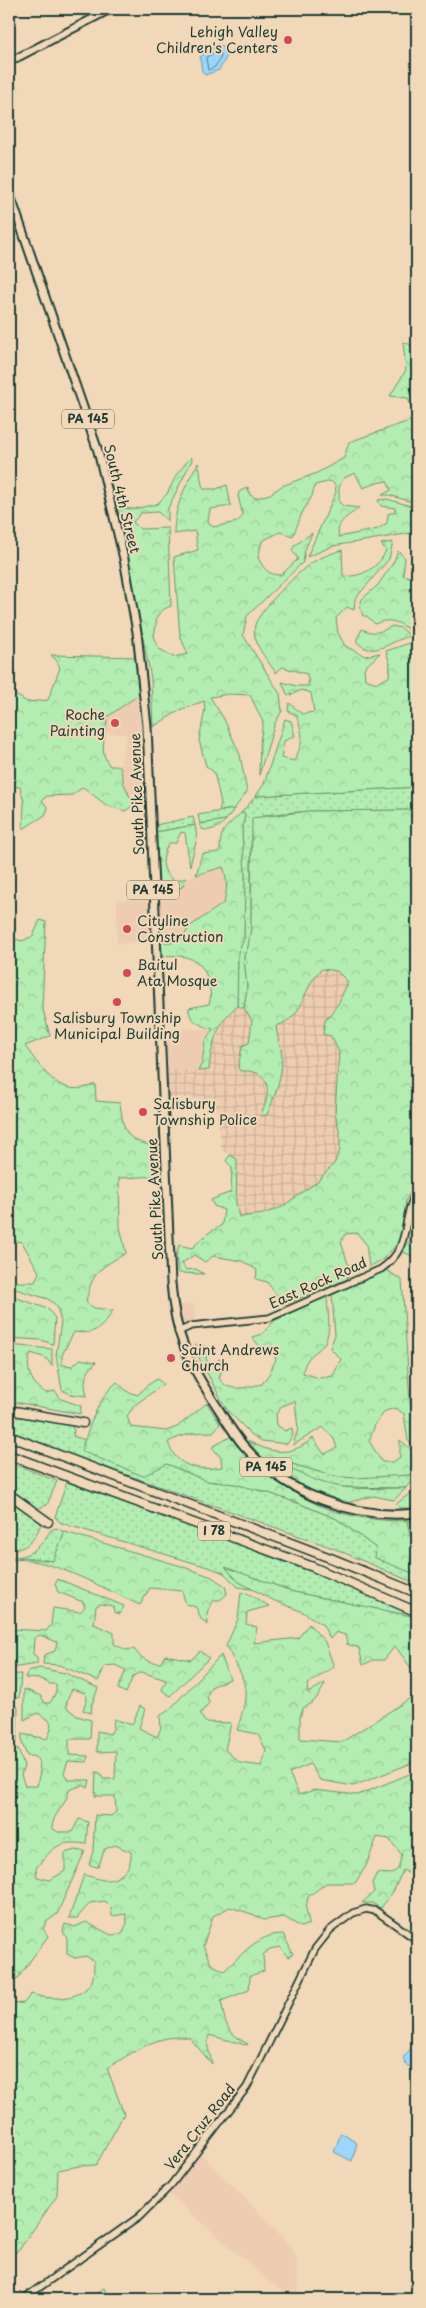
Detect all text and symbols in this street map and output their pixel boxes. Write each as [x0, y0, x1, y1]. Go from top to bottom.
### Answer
place label: Lehigh Valley Children's Centers [156, 21, 278, 58]
marker: Lehigh Valley Children's Centers [282, 34, 294, 46]
road number: PA 145 [62, 409, 114, 428]
street label: South 4th Street [99, 442, 146, 556]
place label: Roche Painting [50, 704, 105, 741]
marker: Roche Painting [109, 717, 121, 729]
street label: South Pike Avenue [124, 732, 149, 855]
road number: PA 145 [127, 880, 179, 900]
place label: Cityline Construction [137, 910, 223, 947]
marker: Cityline Construction [121, 923, 133, 935]
place label: Baitul Ata Mosque [137, 954, 218, 991]
marker: Baitul Ata Mosque [121, 967, 133, 979]
marker: Salisbury Township Municipal Building [111, 996, 123, 1008]
place label: Salisbury Township Municipal Building [53, 1007, 181, 1044]
place label: Salisbury Township Police [153, 1093, 257, 1130]
marker: Salisbury Township Police [137, 1106, 149, 1118]
street label: South Pike Avenue [141, 1137, 168, 1261]
street label: East Rock Road [266, 1252, 370, 1314]
place label: Saint Andrews Church [181, 1339, 279, 1376]
marker: Saint Andrews Church [165, 1352, 177, 1364]
road number: PA 145 [240, 1458, 292, 1476]
road number: I 78 [198, 1522, 230, 1540]
street label: Vera Cruz Road [159, 2079, 240, 2174]

